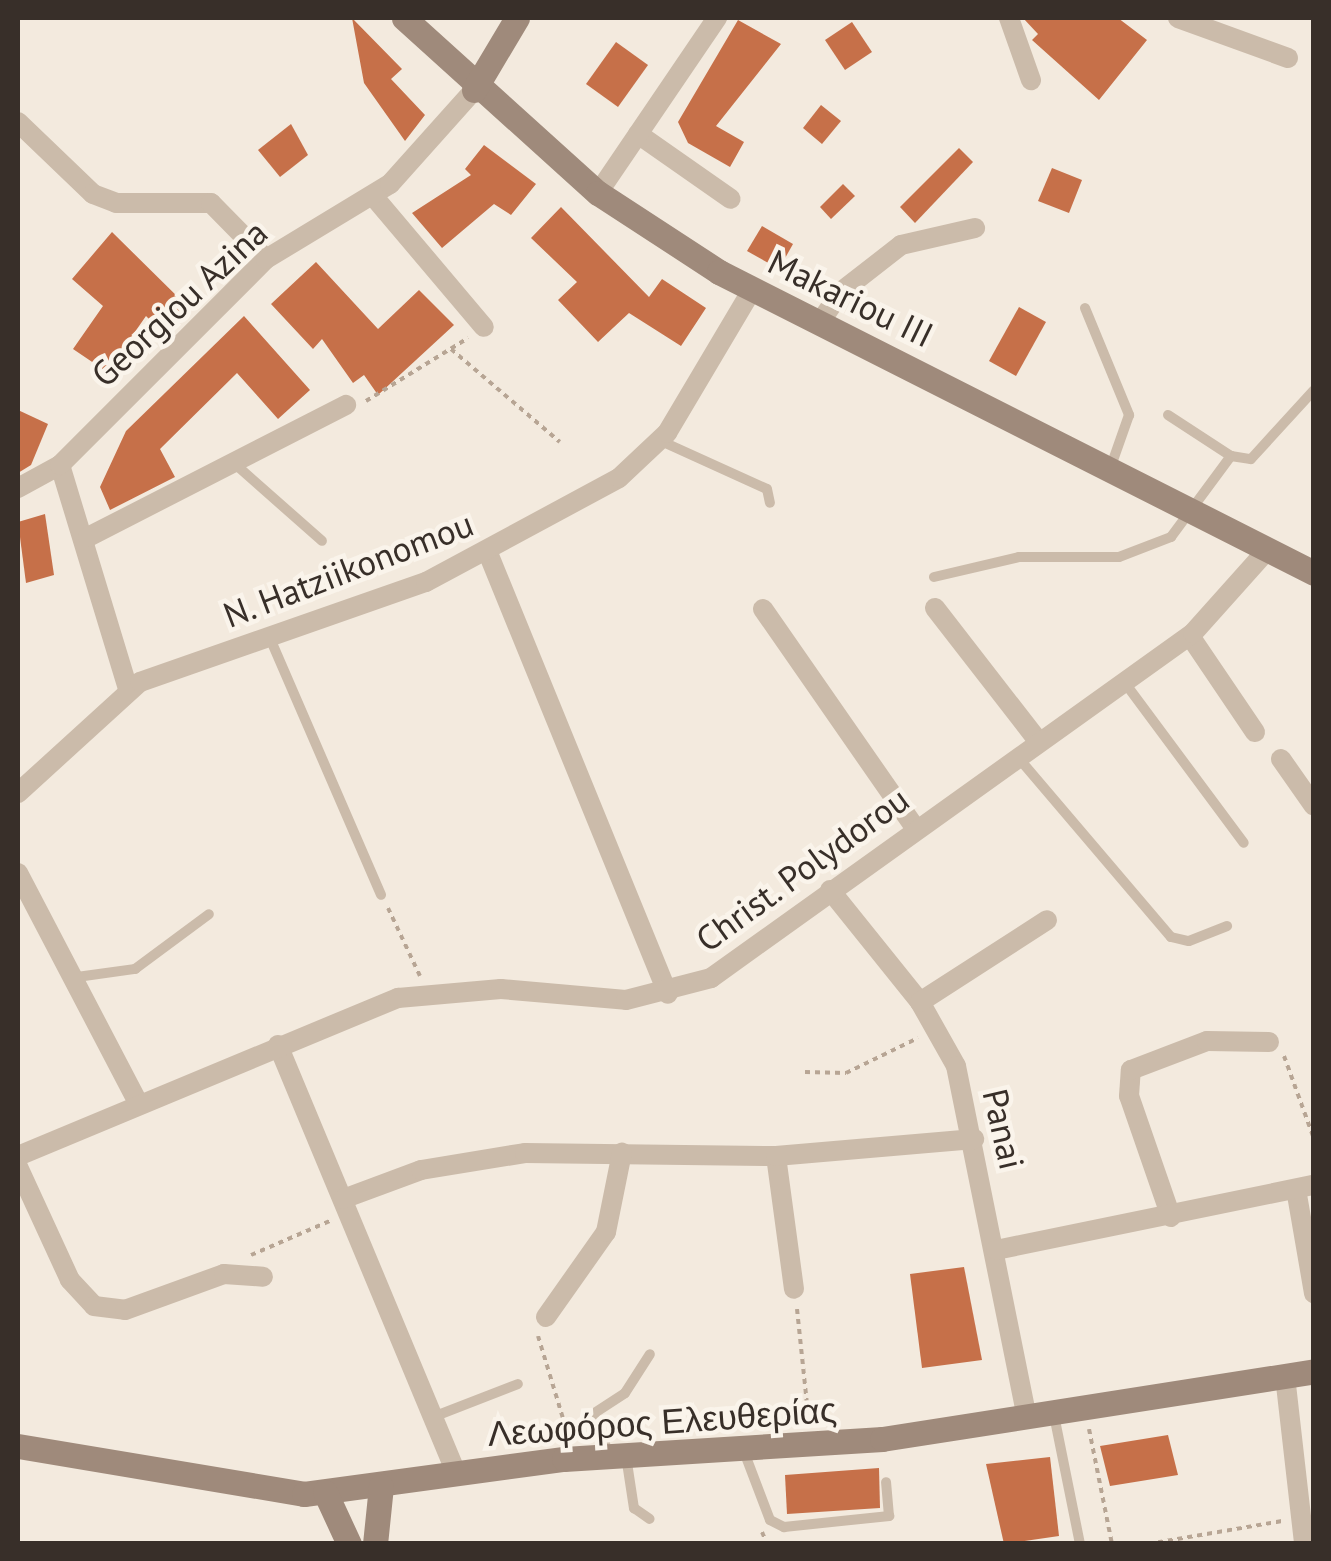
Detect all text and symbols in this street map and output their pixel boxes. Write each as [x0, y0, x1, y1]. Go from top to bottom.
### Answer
street label: Georgiou Azina [82, 211, 276, 395]
street label: Makariou III [762, 240, 940, 356]
street label: N. Hatziikonomou [216, 502, 480, 636]
street label: Christ. Polydorou [686, 777, 918, 961]
street label: Panai [974, 1085, 1034, 1173]
street label: Λεωφόρος Ελευθερίας [486, 1388, 838, 1454]

